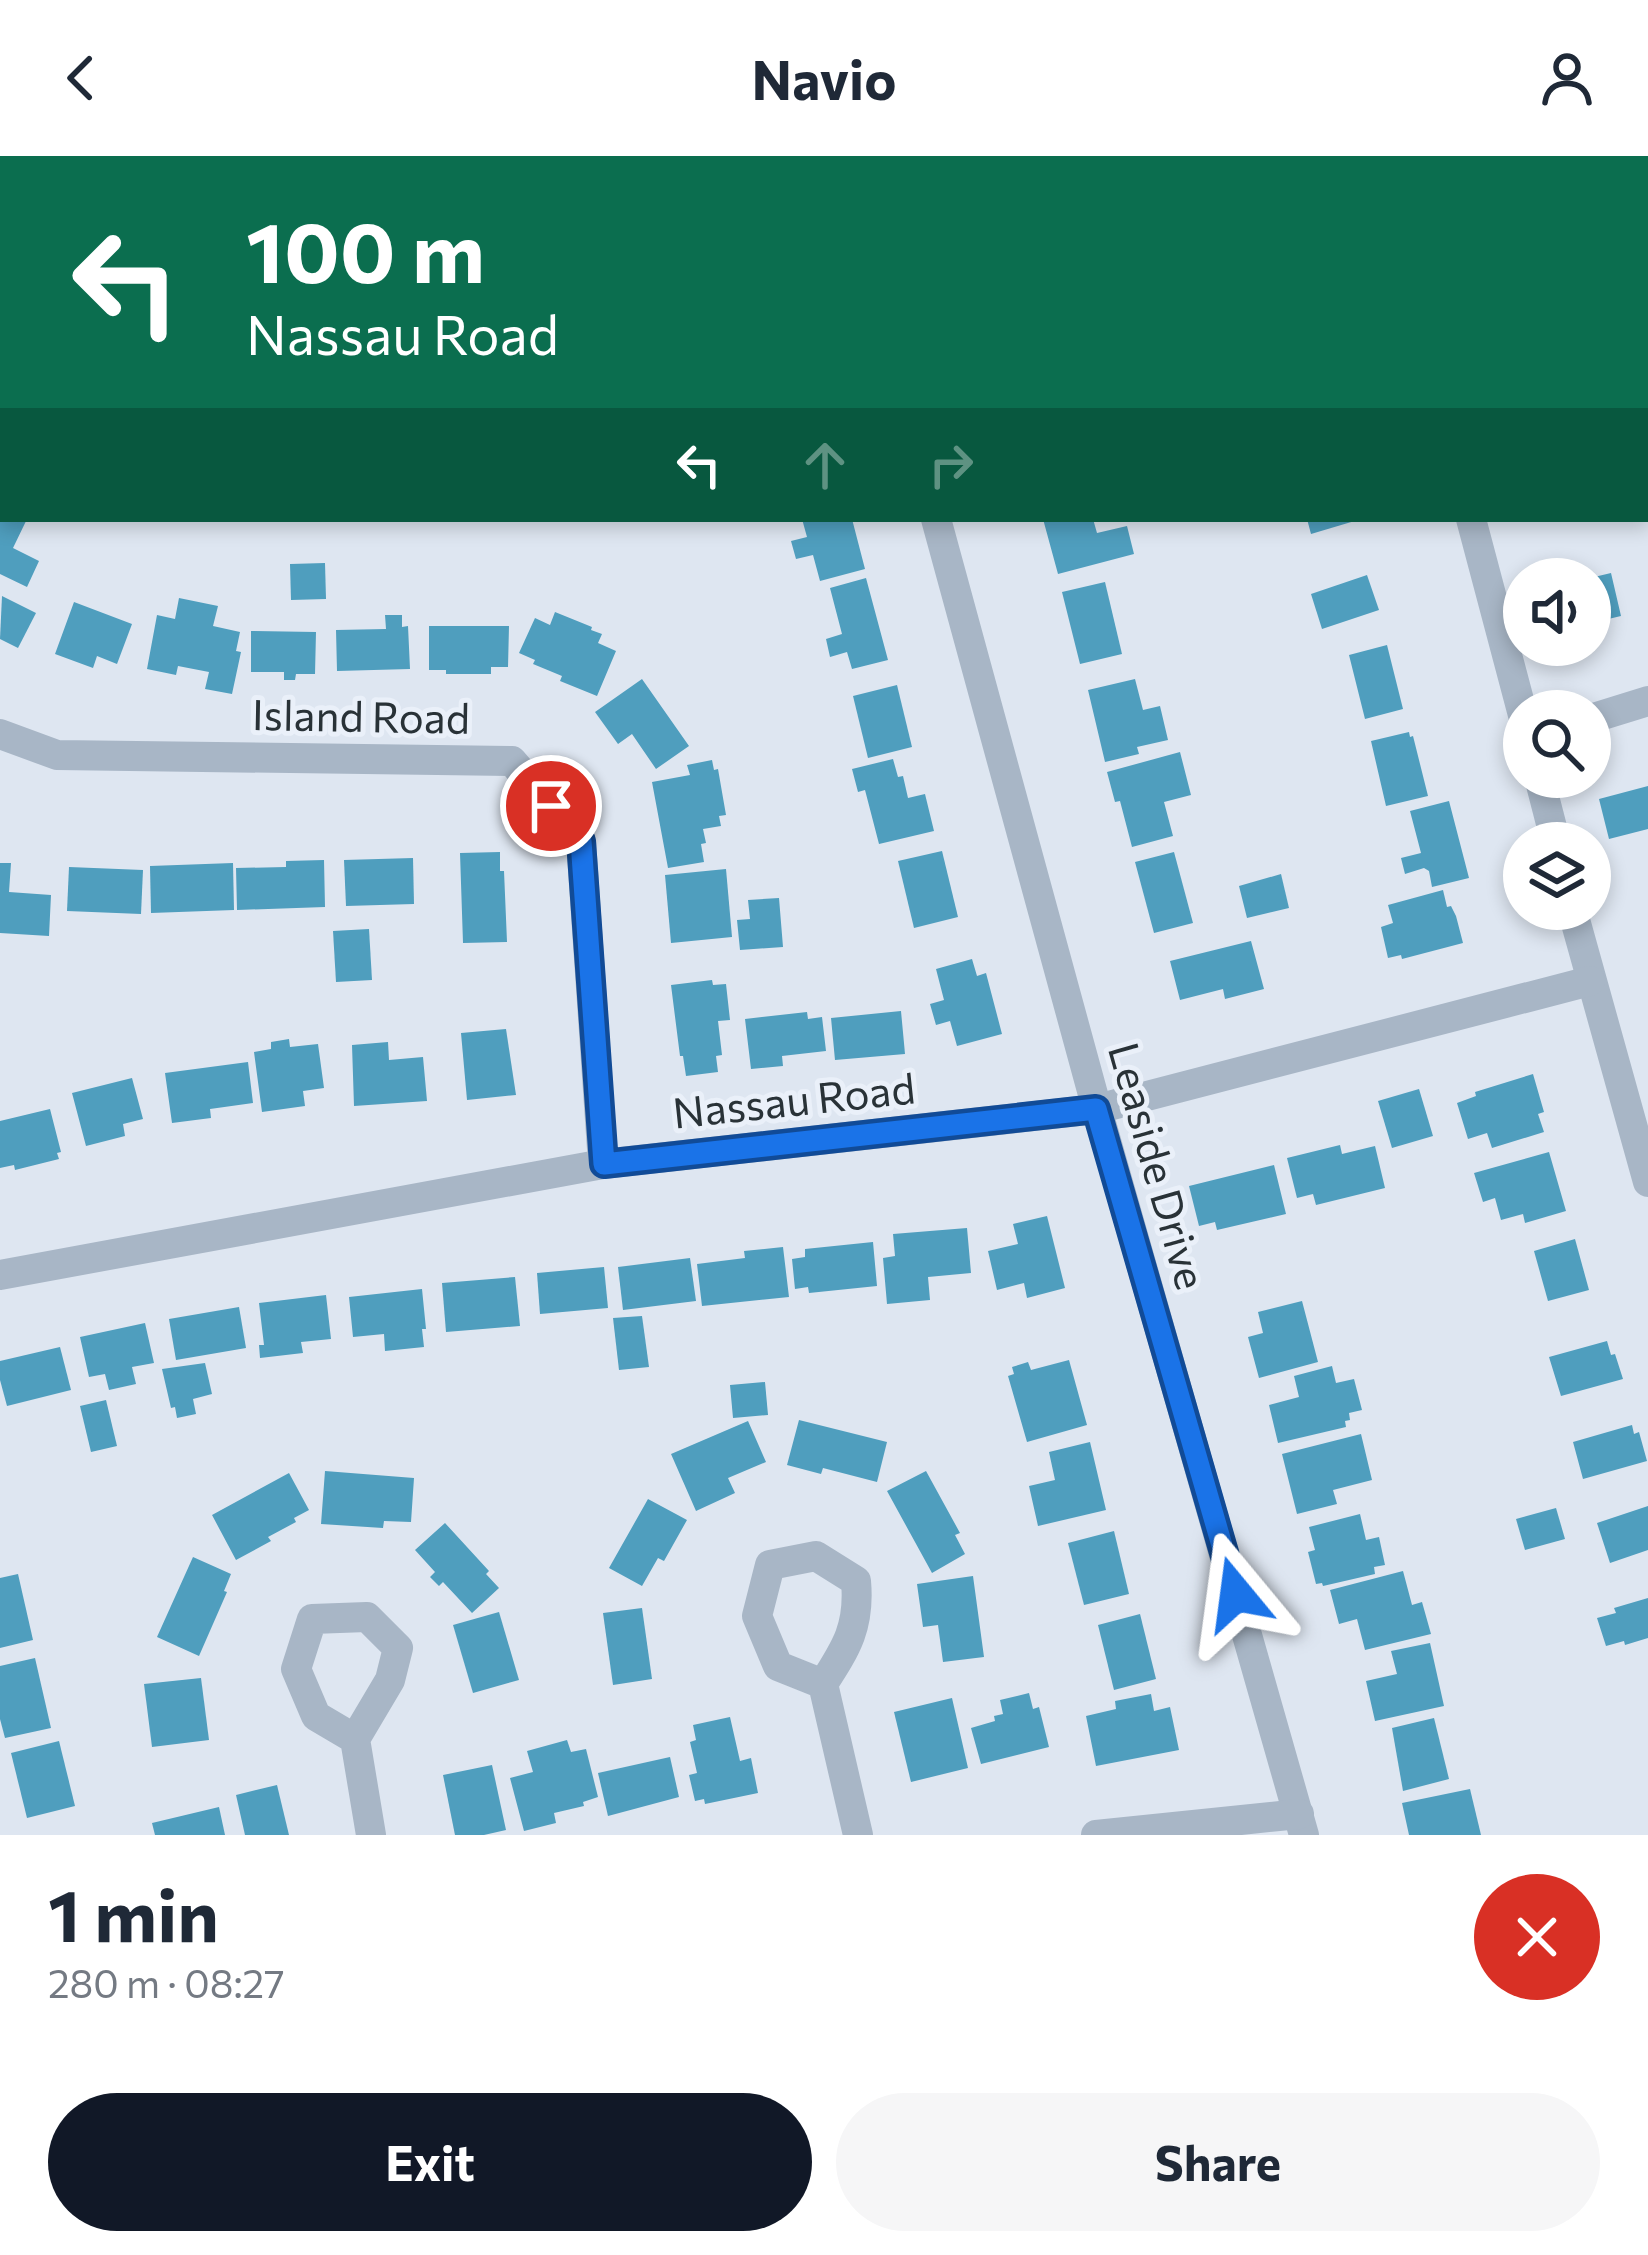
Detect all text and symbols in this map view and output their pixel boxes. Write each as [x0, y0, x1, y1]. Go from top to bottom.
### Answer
icon: back [48, 45, 114, 111]
text: Navio [752, 45, 896, 111]
icon: person [1534, 45, 1600, 111]
text: 100 m [246, 198, 485, 300]
icon: left [48, 204, 204, 360]
text: Nassau Road [246, 300, 559, 366]
icon: left [666, 432, 732, 498]
icon: ahead [792, 432, 858, 498]
icon: right [918, 432, 984, 498]
map controls [1503, 558, 1611, 930]
button: sound [1503, 558, 1611, 666]
street label: Island Road [252, 687, 470, 743]
button: search [1503, 690, 1611, 798]
pin [500, 755, 602, 857]
icon: arrive [518, 773, 584, 839]
button: layers [1503, 822, 1611, 930]
street label: Leaside Drive [1099, 1036, 1219, 1295]
street label: Nassau Road [670, 1060, 918, 1138]
position arrow [1173, 1531, 1299, 1657]
text: 1 min [48, 1869, 219, 1957]
button: close [1474, 1874, 1600, 2000]
text: 280 m · 08:27 [48, 1958, 285, 2006]
button: Exit [48, 2093, 812, 2231]
button: Share [836, 2093, 1600, 2231]

